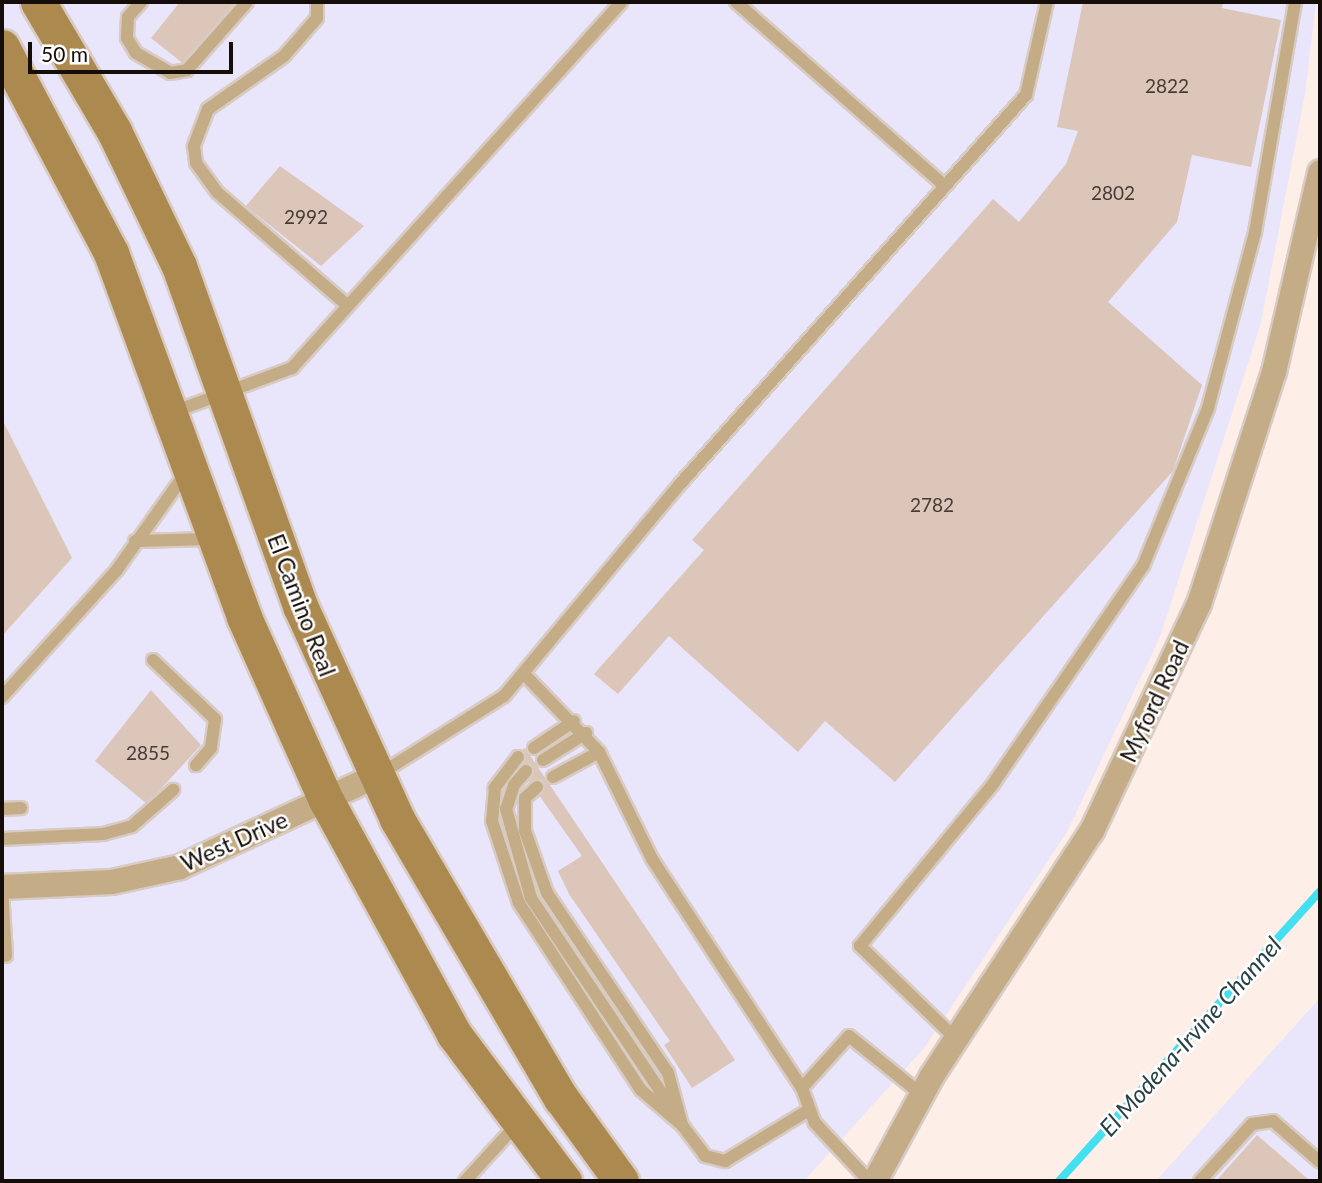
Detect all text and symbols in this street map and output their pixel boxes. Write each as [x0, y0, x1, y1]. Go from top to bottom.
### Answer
scale bar [32, 28, 236, 72]
text: 50 m [41, 41, 88, 66]
house number: 2822 [1145, 75, 1189, 97]
house number: 2802 [1091, 182, 1135, 204]
house number: 2992 [284, 206, 328, 228]
house number: 2782 [910, 494, 954, 516]
street label: El Camino Real [262, 530, 342, 680]
street label: Myford Road [1114, 636, 1194, 766]
house number: 2855 [126, 742, 170, 764]
street label: West Drive [177, 805, 291, 877]
water label: El Modena-Irvine Channel [1093, 931, 1287, 1141]

